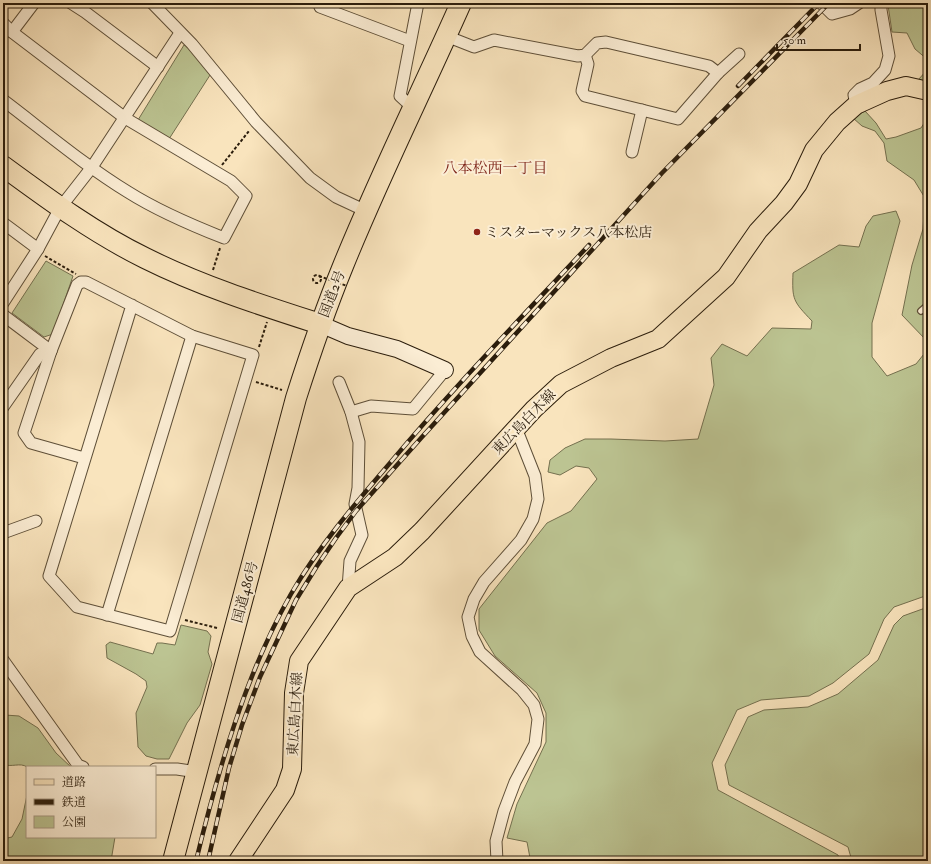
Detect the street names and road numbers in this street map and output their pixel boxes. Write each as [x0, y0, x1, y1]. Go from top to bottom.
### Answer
street label: 国道2号 [315, 268, 349, 320]
street label: 東広島白木線 [489, 386, 559, 458]
street label: 国道486号 [229, 559, 261, 625]
street label: 東広島白木線 [284, 672, 306, 756]

